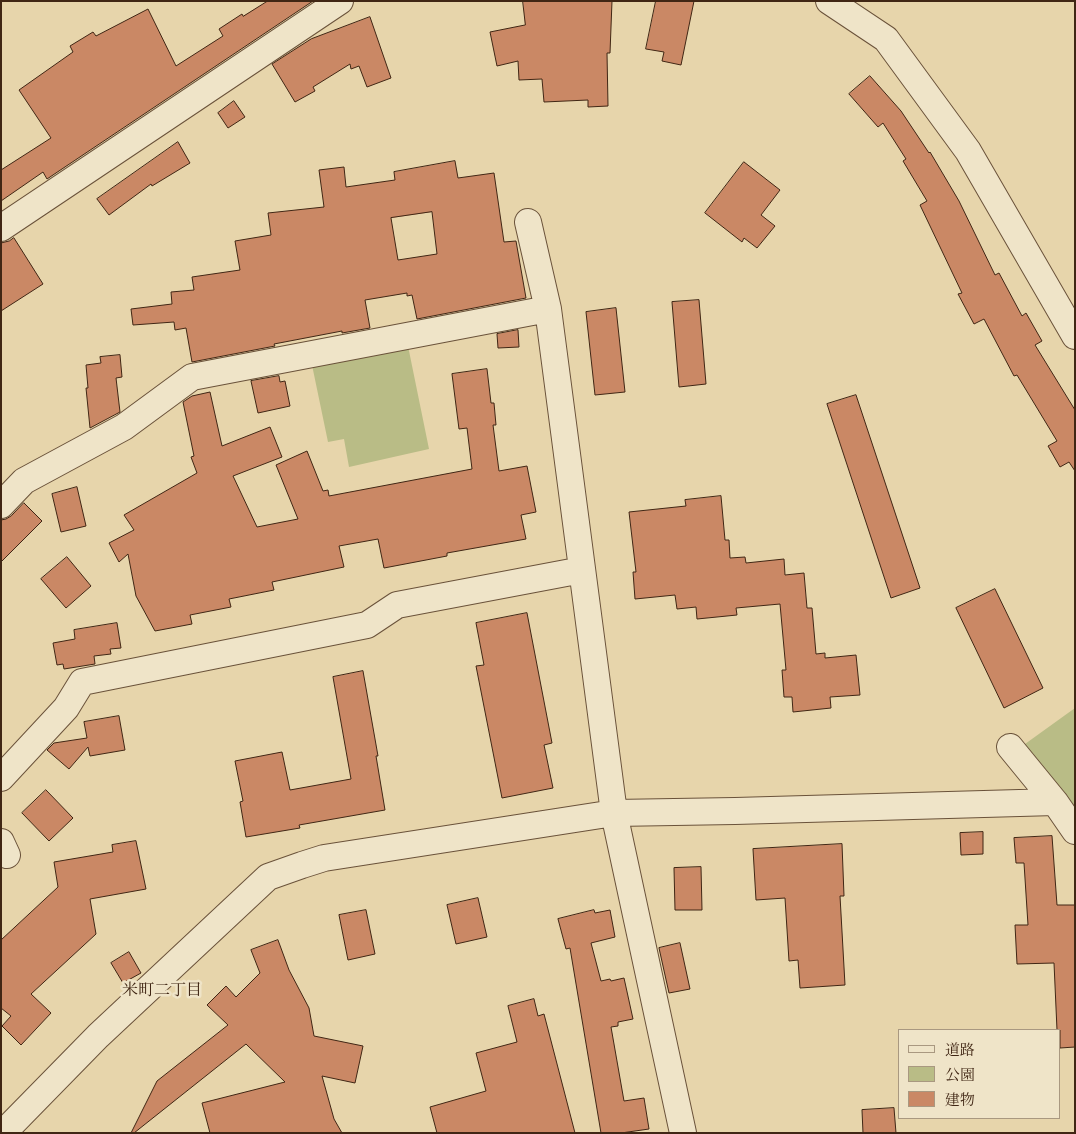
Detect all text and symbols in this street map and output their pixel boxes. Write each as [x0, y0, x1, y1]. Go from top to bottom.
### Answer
district label: 米町二丁目 [122, 982, 202, 1002]
legend [898, 1029, 1061, 1119]
text: 道路 [945, 1041, 975, 1060]
text: 公園 [945, 1066, 975, 1085]
text: 建物 [945, 1091, 975, 1110]

